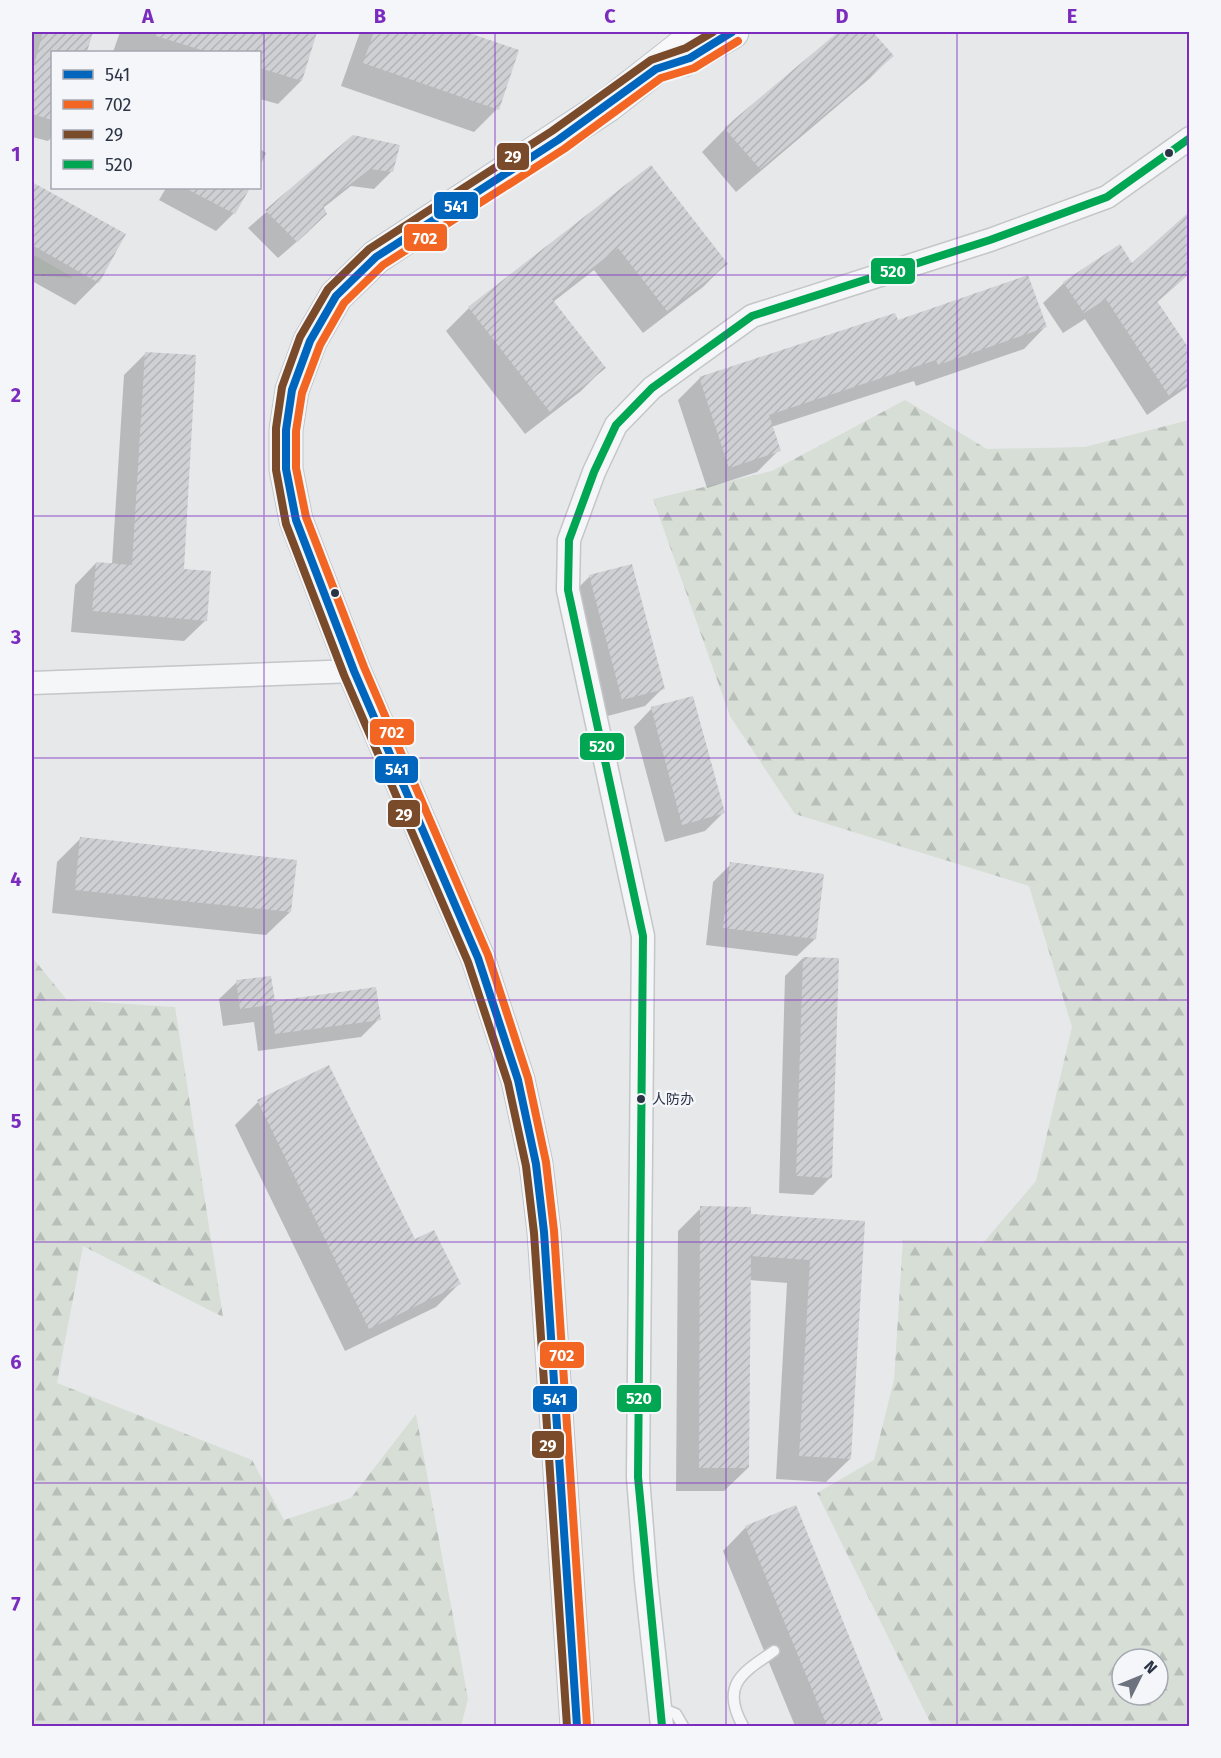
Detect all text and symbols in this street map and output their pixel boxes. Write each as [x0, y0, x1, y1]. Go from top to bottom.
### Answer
text: A [141, 4, 155, 28]
text: B [374, 4, 386, 28]
text: C [604, 4, 616, 28]
text: D [835, 4, 849, 28]
text: E [1067, 4, 1077, 28]
legend [51, 51, 261, 189]
text: 541 [105, 64, 130, 86]
text: 702 [105, 94, 132, 116]
text: 29 [105, 124, 123, 146]
text: 1 [11, 142, 21, 166]
line badge: 29 [496, 142, 530, 171]
text: 29 [504, 147, 522, 166]
unlabelled marker [1163, 147, 1175, 159]
text: 520 [105, 154, 133, 176]
line badge: 541 [433, 191, 479, 220]
text: 541 [444, 197, 468, 216]
line badge: 702 [403, 223, 448, 252]
text: 702 [413, 229, 437, 248]
line badge: 520 [870, 257, 916, 285]
text: 520 [880, 262, 906, 281]
text: 2 [11, 383, 21, 407]
unlabelled marker [329, 587, 341, 599]
text: 3 [10, 625, 21, 649]
line badge: 702 [369, 718, 415, 746]
text: 702 [380, 723, 404, 742]
line badge: 520 [579, 732, 625, 761]
text: 520 [589, 737, 615, 756]
line badge: 541 [374, 755, 419, 784]
text: 541 [385, 760, 409, 779]
line badge: 29 [387, 799, 421, 828]
text: 29 [395, 805, 413, 824]
text: 4 [10, 867, 22, 891]
place label: 人防办 [652, 1091, 694, 1108]
marker: 人防办 [635, 1093, 647, 1105]
text: 5 [11, 1109, 22, 1133]
line badge: 702 [539, 1341, 585, 1369]
text: 702 [550, 1346, 574, 1365]
text: 6 [10, 1350, 22, 1374]
line badge: 520 [616, 1384, 662, 1413]
line badge: 541 [532, 1385, 578, 1413]
text: 520 [626, 1389, 652, 1408]
text: 541 [543, 1390, 567, 1409]
line badge: 29 [531, 1430, 565, 1459]
text: 29 [539, 1436, 557, 1455]
text: 7 [11, 1592, 21, 1616]
north arrow [1110, 1647, 1170, 1707]
text: N [1140, 1657, 1161, 1677]

